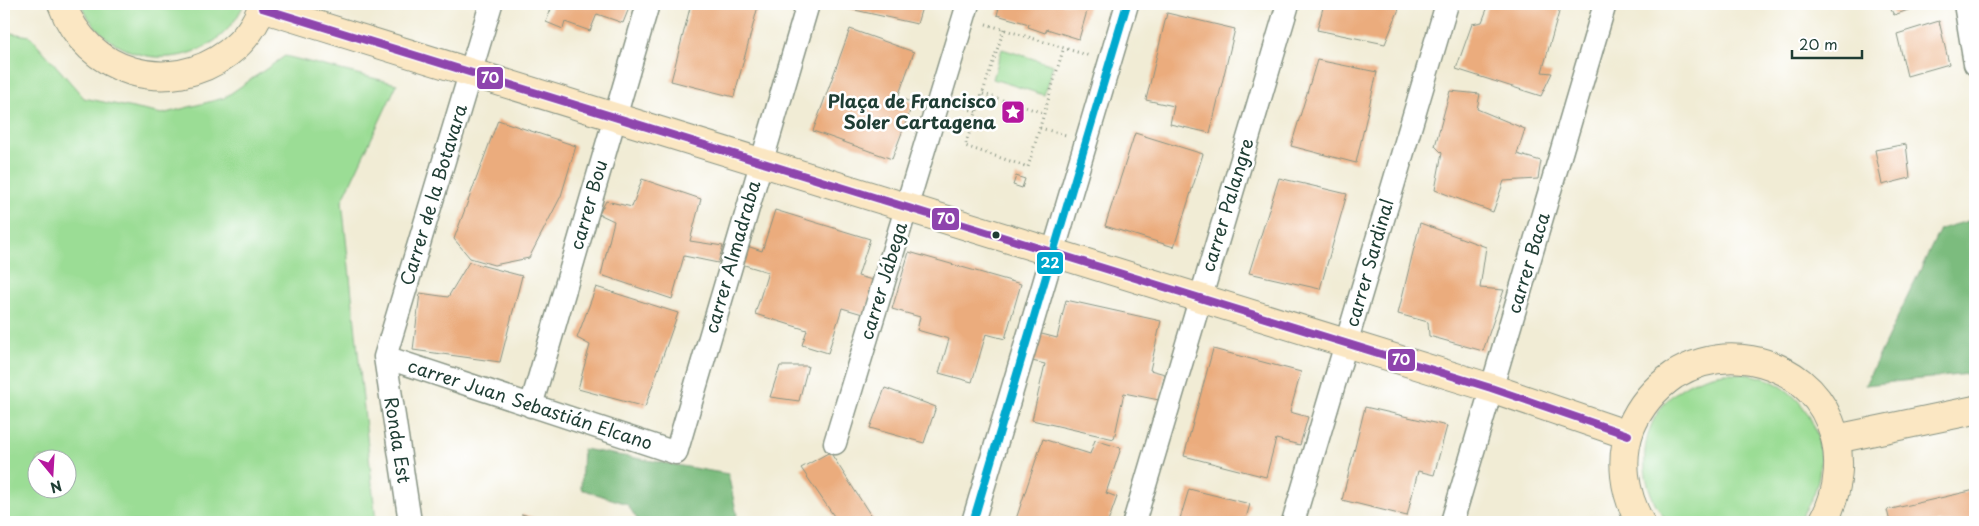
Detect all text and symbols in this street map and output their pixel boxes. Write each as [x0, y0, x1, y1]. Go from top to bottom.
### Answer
scale bar [1792, 28, 1862, 60]
text: 20 m [1799, 32, 1838, 55]
line badge: 70 [476, 66, 504, 90]
text: 70 [481, 67, 499, 88]
place label: Plaça de Francisco Soler Cartagena [828, 87, 996, 135]
place icon: Plaça de Francisco Soler Cartagena [1000, 99, 1026, 125]
street label: Carrer de la Botavara [392, 100, 473, 289]
street label: carrer Palangre [1193, 134, 1260, 275]
street label: carrer Bou [562, 156, 613, 253]
street label: carrer Almadraba [697, 176, 766, 336]
street label: carrer Sardinal [1337, 196, 1400, 330]
line badge: 70 [931, 207, 960, 231]
text: 70 [937, 208, 955, 229]
street label: carrer Baca [1499, 208, 1556, 316]
street label: carrer Jábega [852, 218, 914, 343]
unlabelled marker [991, 230, 1001, 240]
line badge: 22 [1036, 251, 1064, 275]
text: 22 [1040, 252, 1060, 273]
line badge: 70 [1387, 348, 1416, 372]
text: 70 [1392, 349, 1410, 370]
street label: carrer Juan Sebastián Elcano [405, 351, 656, 456]
street label: Ronda Est [378, 395, 419, 485]
north arrow [28, 448, 78, 498]
text: N [48, 475, 65, 499]

